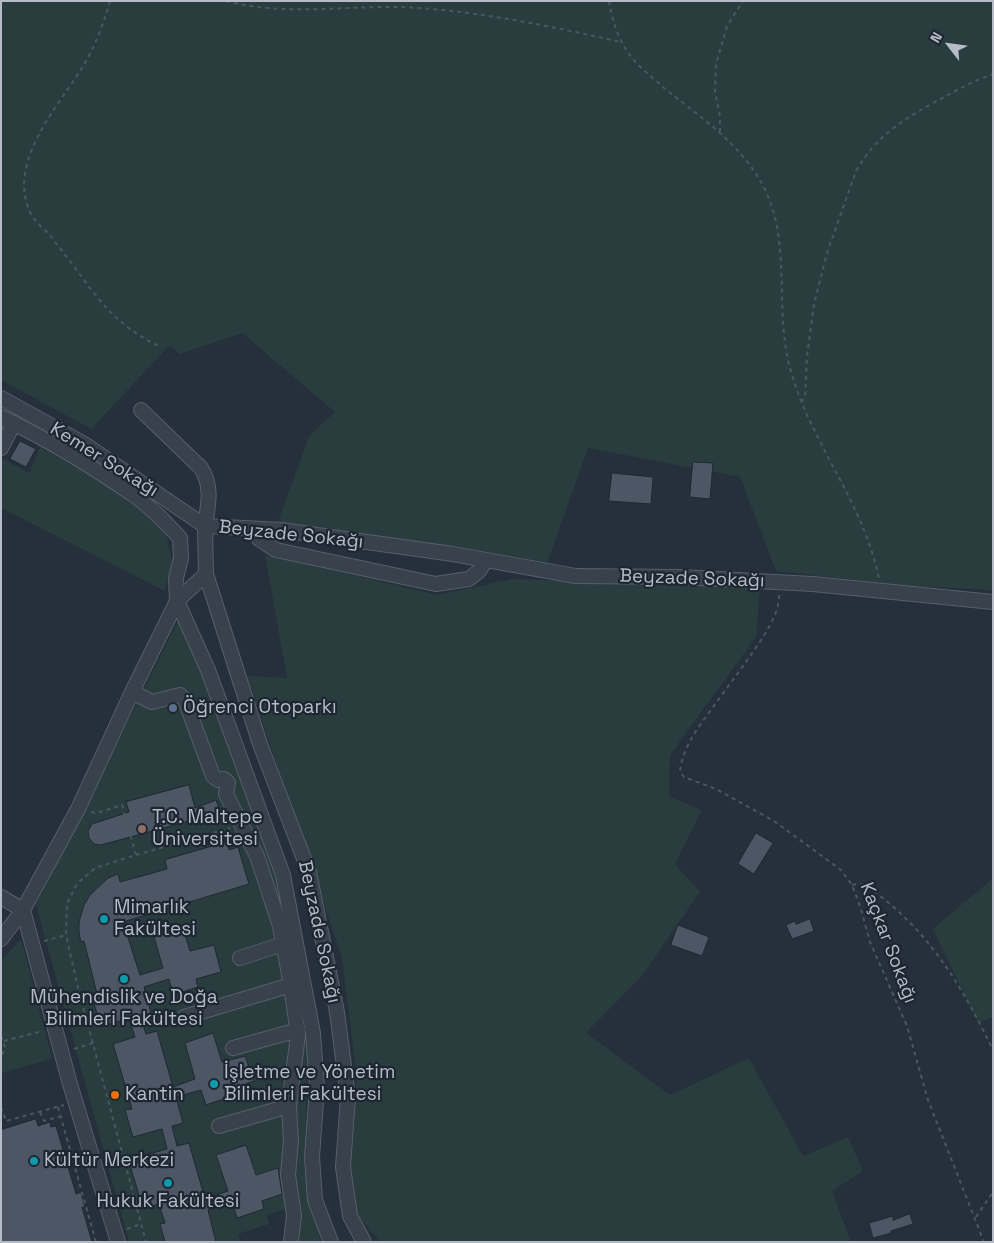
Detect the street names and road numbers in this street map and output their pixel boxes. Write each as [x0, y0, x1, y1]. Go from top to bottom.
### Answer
street label: Kemer Sokağı [46, 418, 162, 502]
street label: Beyzade Sokağı [218, 516, 364, 554]
street label: Beyzade Sokağı [619, 565, 765, 593]
street label: Beyzade Sokağı [293, 859, 345, 1005]
street label: Kaçkar Sokağı [855, 879, 921, 1007]

